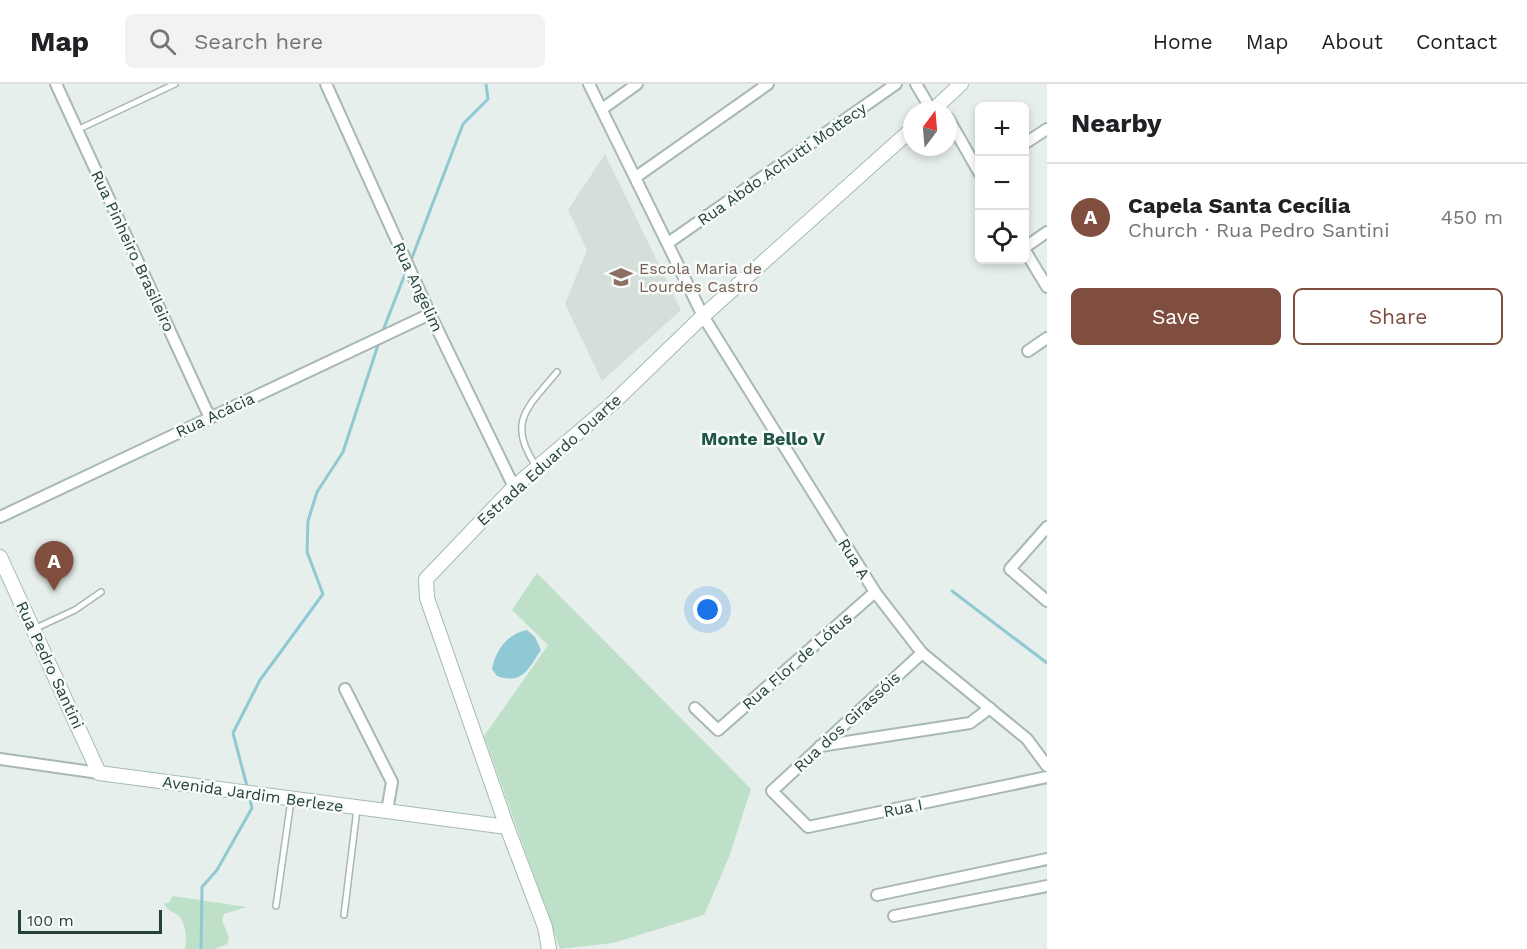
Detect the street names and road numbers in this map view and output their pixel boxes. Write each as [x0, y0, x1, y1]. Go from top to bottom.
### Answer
street label: Rua Abdo Achutti Mottecy [694, 98, 871, 230]
street label: Rua Pinheiro Brasileiro [87, 167, 179, 335]
street label: Rua Angelim [389, 239, 447, 335]
street label: Rua Acácia [173, 389, 257, 441]
street label: Estrada Eduardo Duarte [473, 390, 625, 530]
street label: Rua A [834, 535, 874, 583]
street label: Rua Pedro Santini [12, 598, 88, 732]
street label: Rua Flor de Lótus [738, 608, 856, 714]
street label: Rua dos Girassóis [790, 668, 904, 776]
street label: Avenida Jardim Berleze [161, 772, 345, 816]
street label: Rua I [882, 795, 924, 821]

